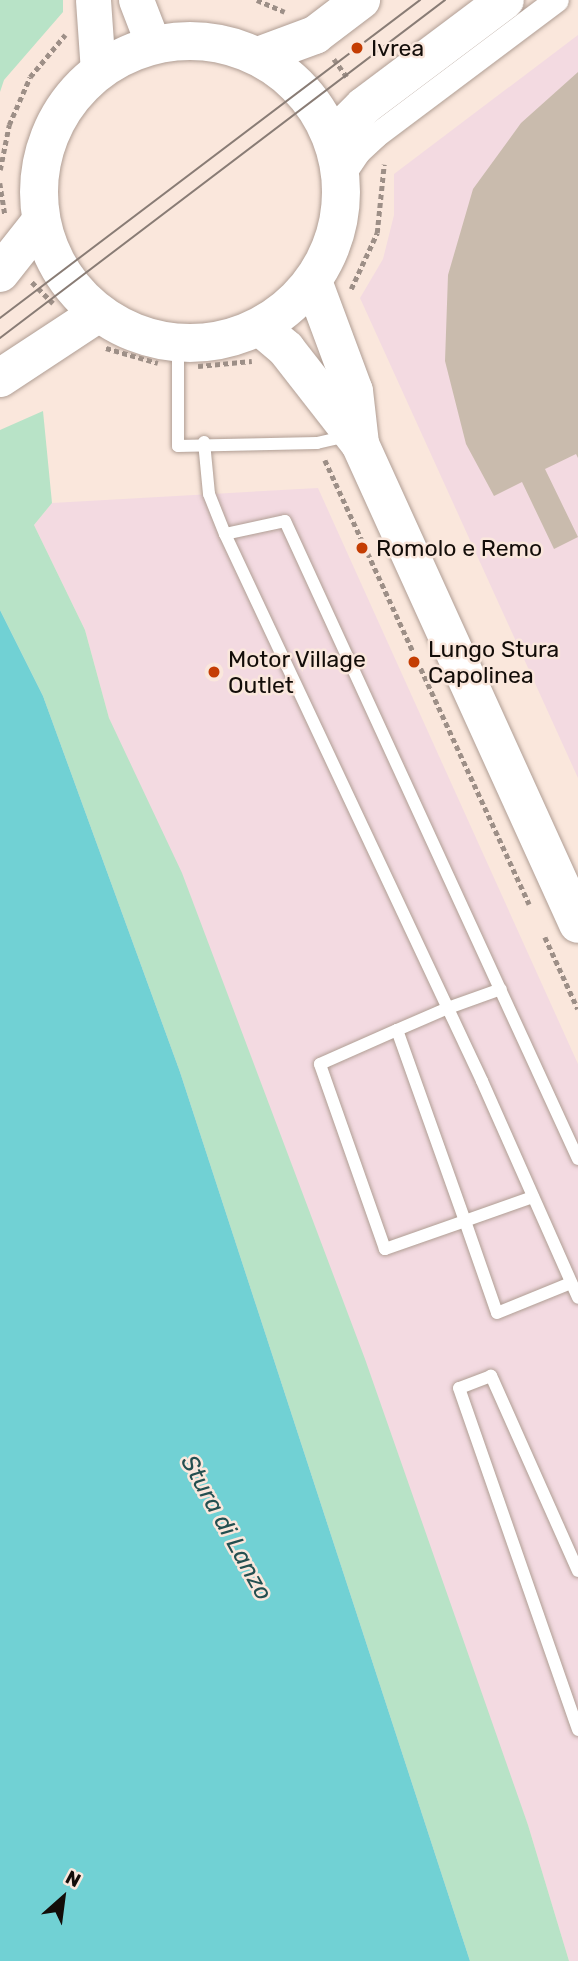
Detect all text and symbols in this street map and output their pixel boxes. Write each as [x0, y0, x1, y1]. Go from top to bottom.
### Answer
place label: Ivrea [371, 34, 424, 62]
marker: Ivrea [349, 40, 365, 56]
place label: Romolo e Remo [376, 534, 542, 562]
marker: Romolo e Remo [354, 540, 370, 556]
place label: Lungo Stura Capolinea [428, 635, 559, 689]
place label: Motor Village Outlet [228, 645, 367, 699]
marker: Lungo Stura Capolinea [406, 654, 422, 670]
marker: Motor Village Outlet [206, 664, 222, 680]
water label: Stura di Lanzo [174, 1450, 278, 1606]
north arrow [28, 1863, 98, 1933]
text: N [62, 1866, 85, 1892]

